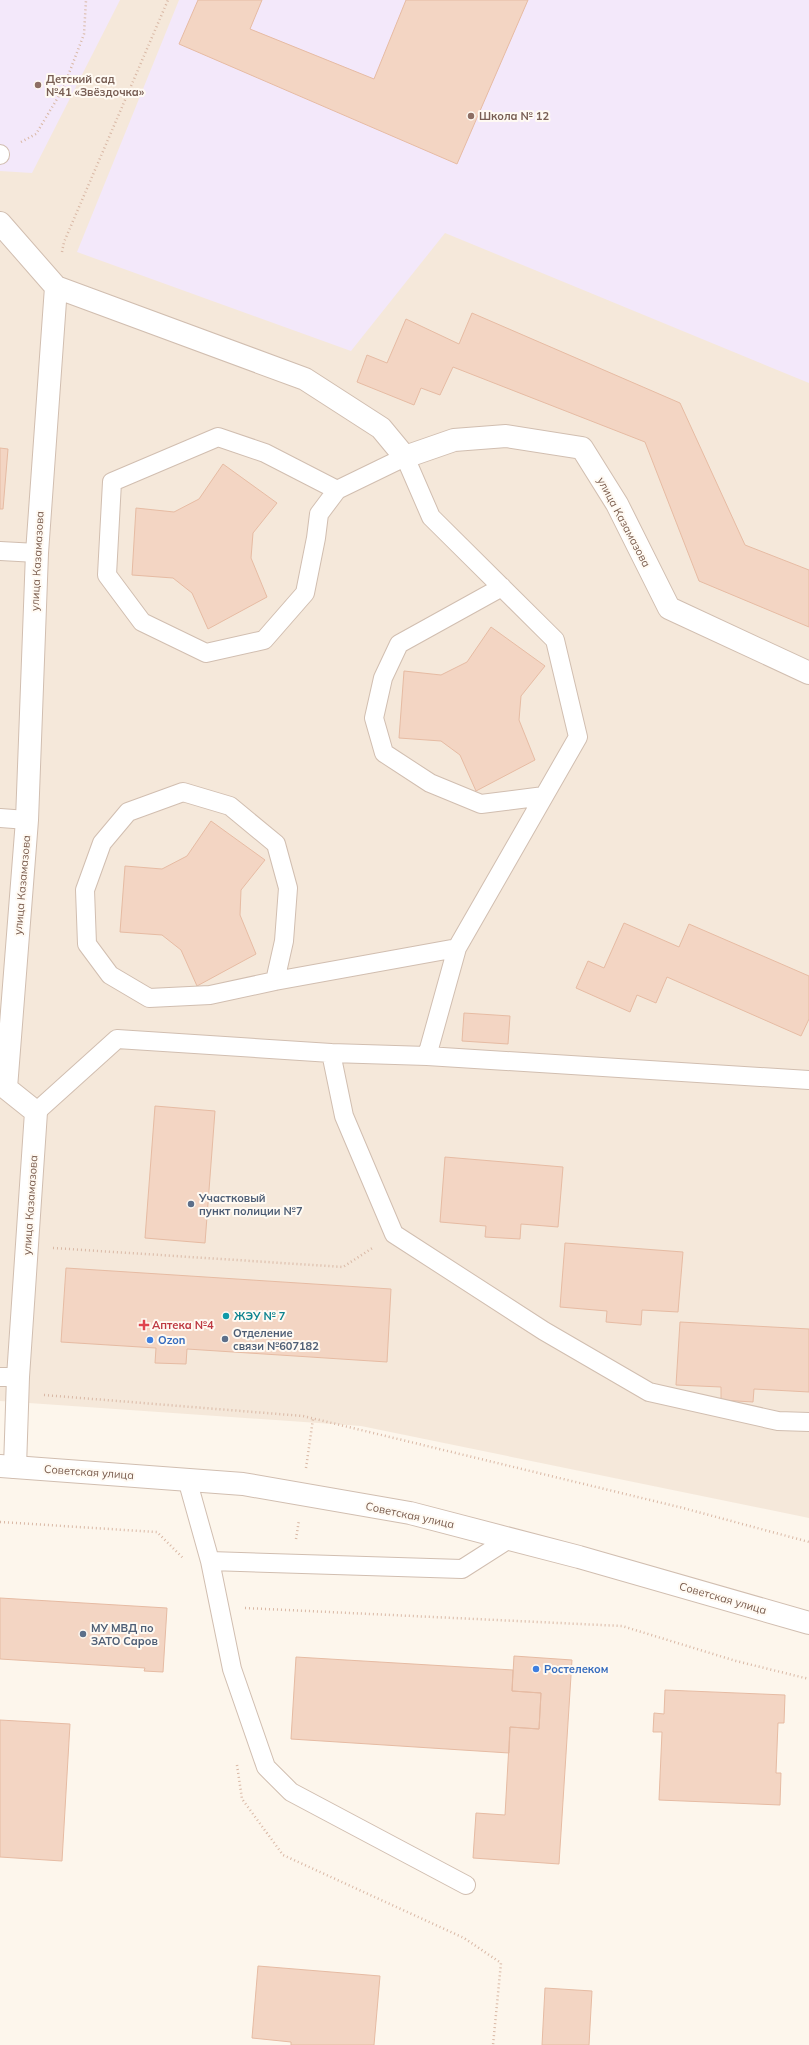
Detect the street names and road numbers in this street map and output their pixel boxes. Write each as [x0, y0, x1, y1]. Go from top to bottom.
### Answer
street label: улица Казамазова [594, 475, 654, 569]
street label: улица Казамазова [27, 511, 47, 611]
street label: улица Казамазова [11, 835, 33, 935]
street label: улица Казамазова [20, 1155, 40, 1255]
street label: Советская улица [44, 1462, 134, 1482]
street label: Советская улица [364, 1499, 456, 1531]
street label: Советская улица [678, 1579, 768, 1617]

